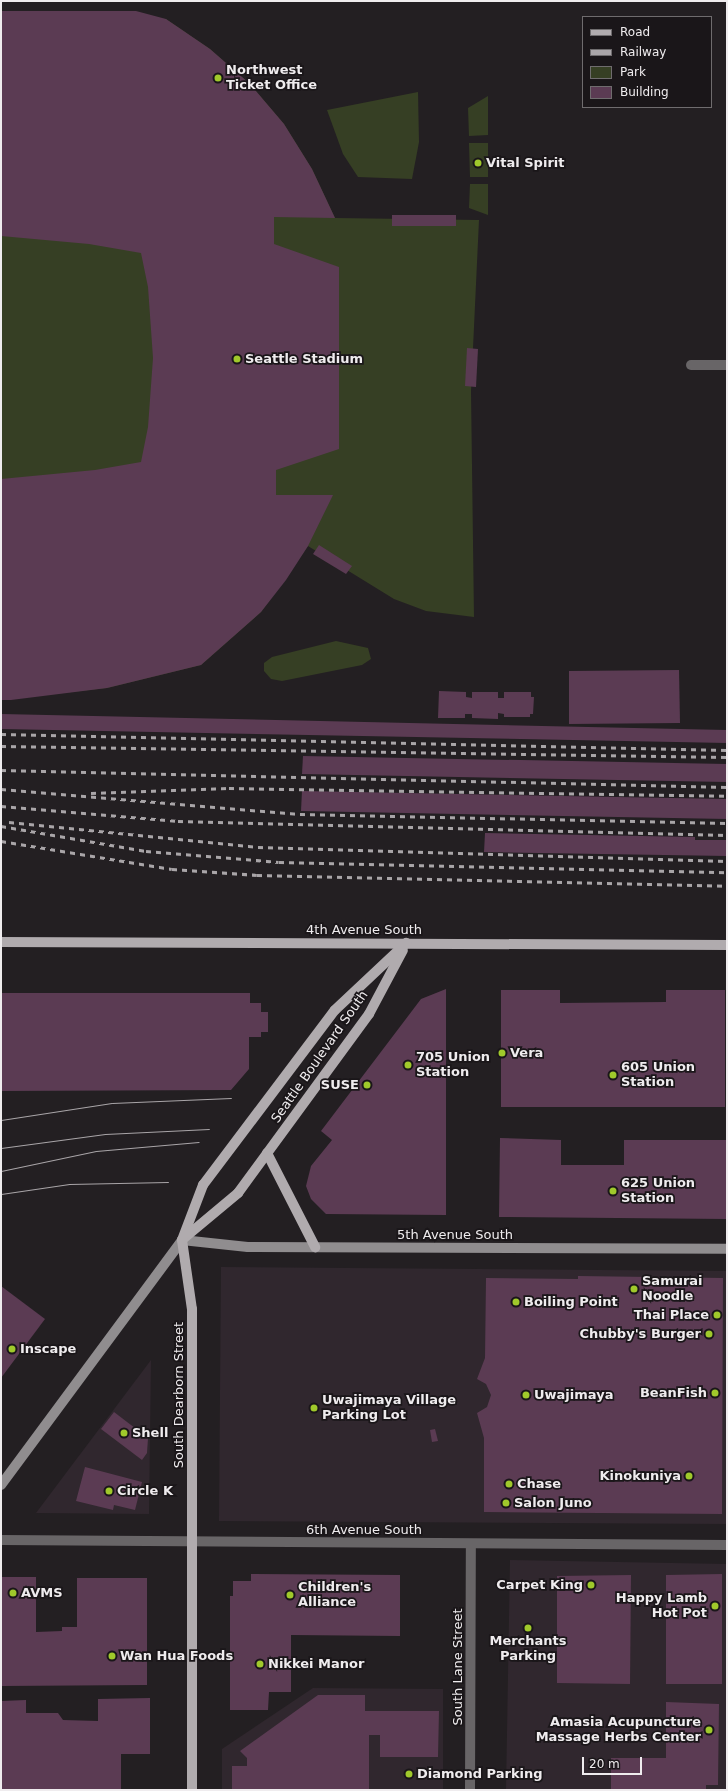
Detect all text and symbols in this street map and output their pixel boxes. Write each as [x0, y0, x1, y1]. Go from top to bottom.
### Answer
legend [582, 16, 712, 108]
text: Road [620, 25, 650, 39]
text: Railway [620, 45, 666, 59]
place label: Northwest Ticket Office [226, 63, 317, 94]
text: Park [620, 65, 646, 79]
marker: Northwest Ticket Office [213, 73, 223, 83]
text: Building [620, 85, 669, 99]
place label: Vital Spirit [486, 155, 564, 171]
marker: Vital Spirit [473, 158, 483, 168]
place label: Seattle Stadium [245, 351, 363, 367]
marker: Seattle Stadium [232, 354, 242, 364]
street label: 4th Avenue South [306, 922, 422, 938]
street label: Seattle Boulevard South [268, 988, 372, 1126]
place label: Vera [510, 1045, 543, 1061]
marker: Vera [497, 1048, 507, 1058]
place label: 705 Union Station [416, 1050, 490, 1081]
marker: 705 Union Station [403, 1060, 413, 1070]
place label: 605 Union Station [621, 1060, 695, 1091]
marker: 605 Union Station [608, 1070, 618, 1080]
place label: SUSE [321, 1077, 359, 1093]
marker: SUSE [362, 1080, 372, 1090]
place label: 625 Union Station [621, 1176, 695, 1207]
marker: 625 Union Station [608, 1186, 618, 1196]
street label: 5th Avenue South [397, 1227, 513, 1243]
place label: Samurai Noodle [642, 1274, 703, 1305]
marker: Samurai Noodle [629, 1284, 639, 1294]
place label: Boiling Point [524, 1294, 618, 1310]
marker: Boiling Point [511, 1297, 521, 1307]
place label: Thai Place [634, 1307, 709, 1323]
marker: Thai Place [712, 1310, 722, 1320]
street label: South Dearborn Street [171, 1322, 187, 1468]
place label: Chubby's Burger [580, 1326, 701, 1342]
marker: Chubby's Burger [704, 1329, 714, 1339]
place label: Inscape [20, 1341, 76, 1357]
marker: Inscape [7, 1344, 17, 1354]
place label: BeanFish [640, 1385, 707, 1401]
place label: Uwajimaya [534, 1387, 613, 1403]
marker: BeanFish [710, 1388, 720, 1398]
marker: Uwajimaya [521, 1390, 531, 1400]
place label: Uwajimaya Village Parking Lot [322, 1393, 456, 1424]
marker: Uwajimaya Village Parking Lot [309, 1403, 319, 1413]
place label: Shell [132, 1425, 168, 1441]
marker: Shell [119, 1428, 129, 1438]
place label: Kinokuniya [599, 1468, 681, 1484]
marker: Kinokuniya [684, 1471, 694, 1481]
place label: Chase [517, 1476, 561, 1492]
marker: Chase [504, 1479, 514, 1489]
place label: Circle K [117, 1483, 173, 1499]
marker: Circle K [104, 1486, 114, 1496]
place label: Salon Juno [514, 1495, 592, 1511]
marker: Salon Juno [501, 1498, 511, 1508]
street label: 6th Avenue South [306, 1522, 422, 1538]
place label: Carpet King [496, 1577, 583, 1593]
place label: Children's Alliance [298, 1580, 371, 1611]
marker: Carpet King [586, 1580, 596, 1590]
place label: AVMS [21, 1585, 63, 1601]
marker: AVMS [8, 1588, 18, 1598]
marker: Children's Alliance [285, 1590, 295, 1600]
place label: Happy Lamb Hot Pot [616, 1591, 707, 1622]
marker: Happy Lamb Hot Pot [710, 1601, 720, 1611]
street label: South Lane Street [450, 1609, 466, 1725]
marker: Merchants Parking [523, 1623, 533, 1633]
place label: Merchants Parking [489, 1634, 567, 1665]
place label: Wan Hua Foods [120, 1648, 233, 1664]
marker: Wan Hua Foods [107, 1651, 117, 1661]
place label: Nikkei Manor [268, 1656, 364, 1672]
marker: Nikkei Manor [255, 1659, 265, 1669]
place label: Amasia Acupuncture Massage Herbs Center [536, 1715, 701, 1746]
marker: Amasia Acupuncture Massage Herbs Center [704, 1725, 714, 1735]
scale bar [584, 1749, 644, 1775]
text: 20 m [589, 1757, 620, 1771]
place label: Diamond Parking [417, 1766, 543, 1782]
marker: Diamond Parking [404, 1769, 414, 1779]

